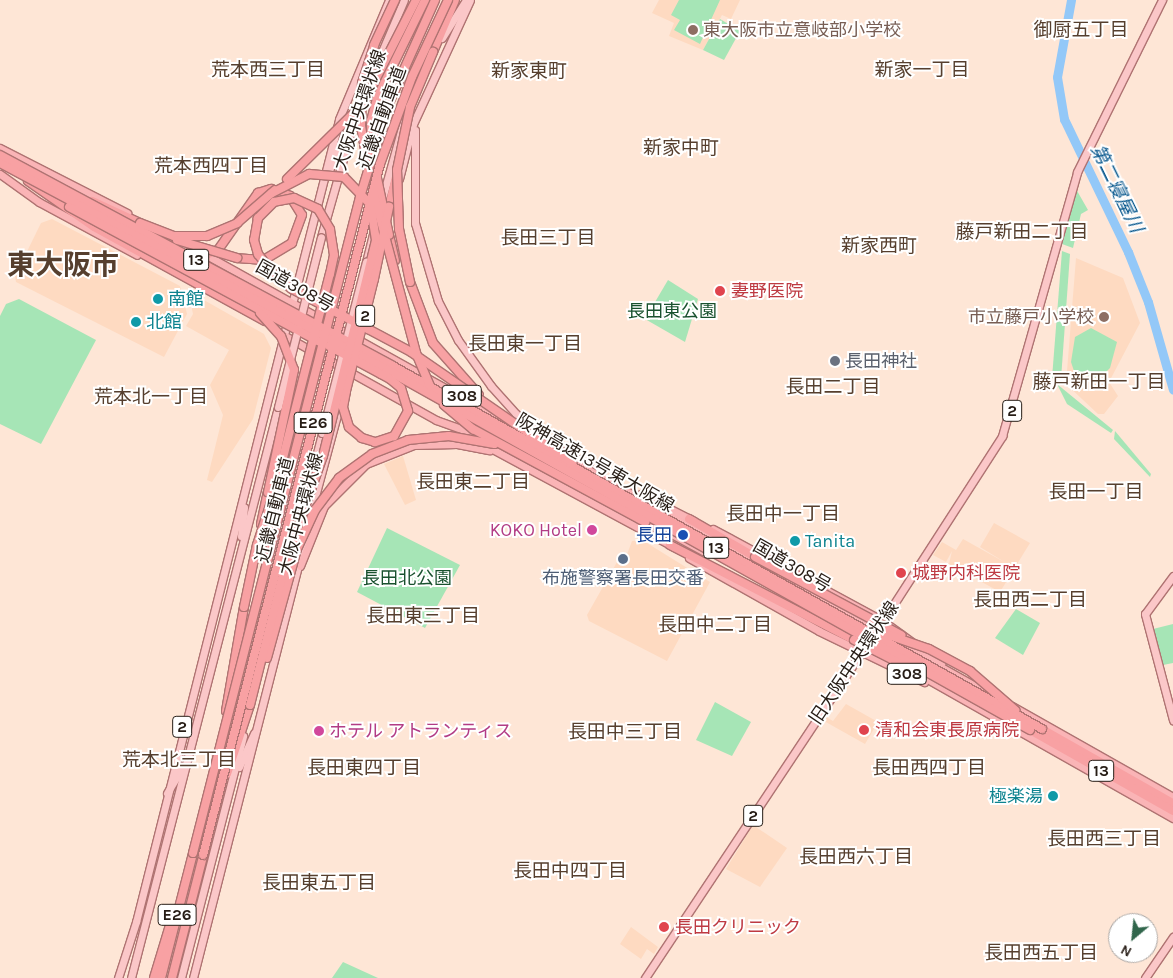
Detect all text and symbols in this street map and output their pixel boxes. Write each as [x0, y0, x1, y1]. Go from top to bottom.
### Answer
place label: 東大阪市立意岐部小学校 [703, 19, 901, 41]
district label: 御厨五丁目 [1034, 20, 1128, 42]
marker: 東大阪市立意岐部小学校 [687, 24, 699, 36]
street label: 大阪中央環状線 [329, 47, 391, 173]
district label: 荒本西三丁目 [211, 60, 325, 82]
district label: 新家一丁目 [875, 60, 969, 82]
district label: 新家東町 [491, 61, 567, 83]
street label: 近畿自動車道 [353, 64, 411, 172]
district label: 新家中町 [643, 138, 719, 160]
water label: 第二寝屋川 [1085, 141, 1147, 237]
district label: 荒本西四丁目 [154, 156, 268, 178]
district label: 藤戸新田二丁目 [956, 222, 1088, 244]
district label: 長田三丁目 [501, 228, 595, 250]
district label: 新家西町 [841, 236, 917, 258]
road number: 13 [182, 246, 210, 274]
district label: 東大阪市 [7, 248, 119, 282]
street label: 国道308号 [252, 256, 338, 316]
place label: 妻野医院 [731, 280, 803, 302]
marker: 妻野医院 [713, 284, 727, 298]
place label: 南館 [168, 288, 204, 310]
marker: 南館 [152, 293, 164, 305]
park label: 長田東公園 [627, 300, 717, 322]
road number: 2 [355, 302, 375, 330]
place label: 市立藤戸小学校 [968, 306, 1094, 328]
place label: 北館 [146, 311, 182, 333]
marker: 市立藤戸小学校 [1098, 311, 1110, 323]
marker: 北館 [130, 316, 142, 328]
district label: 長田東一丁目 [468, 334, 582, 356]
place label: 長田神社 [845, 350, 917, 372]
marker: 長田神社 [829, 355, 841, 367]
district label: 藤戸新田一丁目 [1033, 372, 1165, 394]
district label: 長田二丁目 [786, 377, 880, 399]
road number: 308 [441, 382, 483, 410]
district label: 荒本北一丁目 [94, 387, 208, 409]
road number: 2 [1002, 398, 1022, 424]
road number: E26 [293, 409, 333, 436]
street label: 阪神高速13号東大阪線 [512, 409, 678, 517]
street label: 大阪中央環状線 [274, 450, 328, 578]
street label: 近畿自動車道 [251, 455, 299, 565]
district label: 長田東二丁目 [416, 472, 530, 494]
district label: 長田一丁目 [1049, 482, 1143, 504]
district label: 長田中一丁目 [726, 504, 840, 526]
place label: KOKO Hotel [490, 519, 582, 541]
marker: KOKO Hotel [586, 524, 598, 536]
place label: 長田 [636, 524, 672, 546]
marker: 長田 [676, 528, 690, 542]
place label: Tanita [805, 530, 855, 552]
road number: 13 [702, 534, 730, 562]
street label: 国道308号 [749, 535, 835, 597]
marker: Tanita [789, 535, 801, 547]
marker: 布施警察署長田交番 [617, 553, 629, 565]
place label: 城野内科医院 [912, 562, 1020, 584]
marker: 城野内科医院 [894, 566, 908, 580]
park label: 長田北公園 [362, 567, 452, 589]
place label: 布施警察署長田交番 [542, 567, 704, 589]
district label: 長田西二丁目 [973, 590, 1087, 612]
street label: 旧大阪中央環状線 [805, 597, 903, 729]
district label: 長田東三丁目 [366, 606, 480, 628]
district label: 長田中二丁目 [658, 615, 772, 637]
road number: 308 [886, 661, 928, 688]
road number: 2 [172, 714, 192, 740]
place label: 清和会東長原病院 [875, 719, 1019, 741]
place label: ホテル アトランティス [329, 720, 513, 742]
district label: 長田中三丁目 [568, 722, 682, 744]
marker: 清和会東長原病院 [857, 723, 871, 737]
marker: ホテル アトランティス [313, 725, 325, 737]
district label: 荒本北三丁目 [122, 750, 236, 772]
district label: 長田東四丁目 [307, 758, 421, 780]
district label: 長田西四丁目 [872, 758, 986, 780]
road number: 13 [1087, 758, 1115, 784]
place label: 極楽湯 [989, 785, 1043, 807]
marker: 極楽湯 [1047, 790, 1059, 802]
road number: 2 [743, 802, 763, 829]
district label: 長田西三丁目 [1047, 829, 1161, 851]
district label: 長田西六丁目 [799, 847, 913, 869]
district label: 長田中四丁目 [513, 861, 627, 883]
district label: 長田東五丁目 [262, 873, 376, 895]
road number: E26 [157, 902, 197, 928]
north arrow [1108, 913, 1158, 963]
place label: 長田クリニック [675, 916, 801, 938]
marker: 長田クリニック [657, 920, 671, 934]
text: N [1118, 941, 1135, 961]
district label: 長田西五丁目 [984, 943, 1098, 965]

